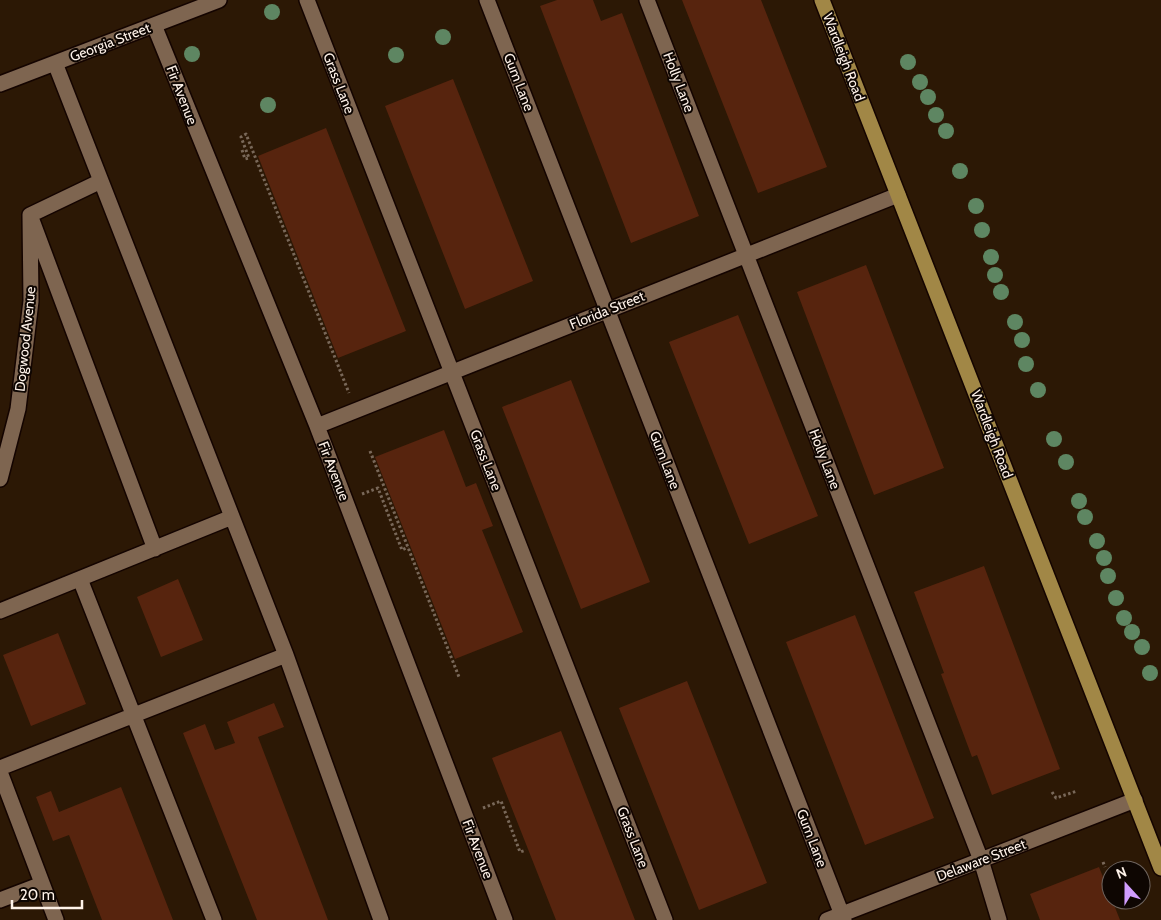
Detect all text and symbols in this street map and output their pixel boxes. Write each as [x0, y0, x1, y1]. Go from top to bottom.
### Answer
street label: Wardleigh Road [819, 10, 869, 104]
street label: Georgia Street [67, 18, 153, 66]
street label: Holly Lane [659, 49, 699, 115]
street label: Grass Lane [319, 50, 359, 116]
street label: Gum Lane [500, 50, 538, 114]
street label: Fir Avenue [162, 63, 202, 127]
street label: Dogwood Avenue [11, 286, 39, 392]
street label: Florida Street [567, 287, 647, 333]
street label: Wardleigh Road [967, 387, 1017, 481]
street label: Holly Lane [805, 426, 845, 492]
street label: Grass Lane [466, 427, 506, 493]
street label: Gum Lane [646, 428, 684, 492]
street label: Fir Avenue [314, 439, 354, 503]
street label: Grass Lane [613, 804, 653, 870]
street label: Gum Lane [793, 806, 831, 870]
street label: Fir Avenue [458, 817, 498, 881]
street label: Delaware Street [934, 835, 1029, 885]
north arrow [1101, 860, 1151, 910]
text: N [1113, 863, 1129, 883]
scale bar [12, 878, 82, 910]
text: 20 m [20, 886, 55, 904]

